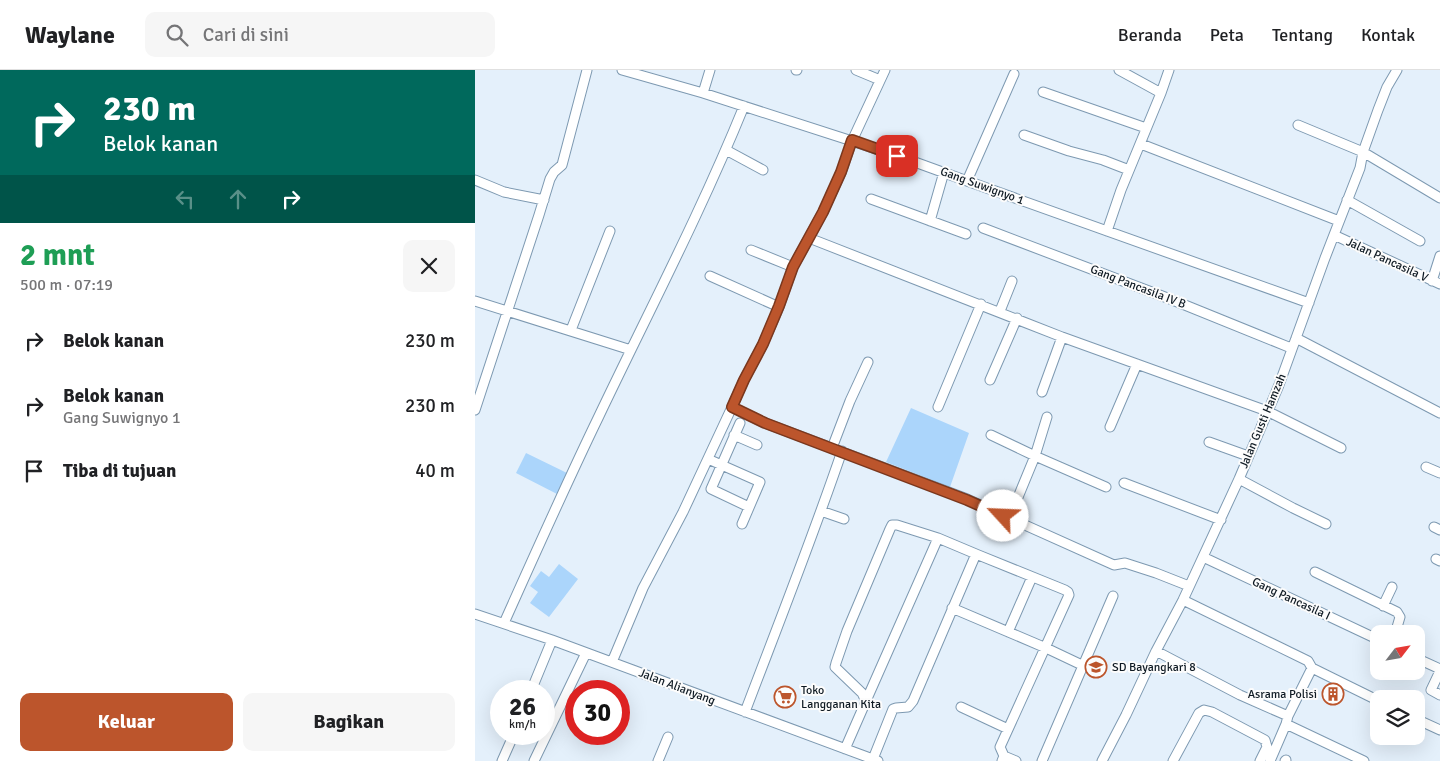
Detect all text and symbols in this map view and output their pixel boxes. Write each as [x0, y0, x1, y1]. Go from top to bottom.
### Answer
search box [145, 12, 495, 57]
text: Waylane [25, 20, 115, 50]
icon: search [163, 21, 191, 49]
text: Cari di sini [203, 23, 289, 47]
text: Beranda [1118, 24, 1182, 46]
text: Peta [1210, 24, 1244, 46]
text: Tentang [1272, 24, 1333, 46]
text: Kontak [1361, 24, 1415, 46]
text: 230 m [103, 87, 196, 130]
icon: right [20, 90, 85, 155]
text: Belok kanan [103, 130, 218, 157]
pin [876, 135, 918, 177]
icon: arrive [883, 142, 911, 170]
street label: Gang Suwignyo 1 [938, 164, 1026, 208]
icon: left [171, 185, 199, 213]
icon: ahead [224, 185, 252, 213]
icon: right [277, 185, 305, 213]
street label: Jalan Pancasila V [1344, 234, 1430, 286]
text: 2 mnt [20, 237, 95, 274]
button: close [403, 240, 455, 292]
street label: Gang Pancasila IV B [1088, 262, 1188, 312]
text: 500 m · 07:19 [20, 275, 113, 295]
icon: right [20, 327, 48, 355]
text: Belok kanan [63, 329, 164, 353]
text: 230 m [405, 329, 455, 353]
street label: Jalan Gusti Hamzah [1236, 371, 1290, 471]
text: Belok kanan [63, 384, 164, 408]
icon: right [20, 392, 48, 420]
text: 230 m [405, 394, 455, 418]
text: Gang Suwignyo 1 [63, 408, 181, 428]
icon: arrive [20, 457, 48, 485]
text: Tiba di tujuan [63, 459, 176, 483]
text: 40 m [415, 459, 455, 483]
position arrow [976, 489, 1028, 541]
street label: Gang Pancasila I [1250, 574, 1332, 624]
north arrow [1370, 625, 1425, 680]
map controls [1370, 625, 1425, 745]
school or university icon: SD Bayangkari 8 [1084, 655, 1108, 679]
place label: SD Bayangkari 8 [1112, 660, 1196, 675]
street label: Jalan Alianyang [637, 666, 717, 708]
speed limit sign: 30 [565, 680, 630, 745]
building icon: Asrama Polisi [1321, 682, 1345, 706]
place label: Toko Langganan Kita [801, 683, 881, 712]
supermarket icon: Toko Langganan Kita [773, 685, 797, 709]
place label: Asrama Polisi [1248, 687, 1317, 702]
button: layers [1370, 690, 1425, 745]
text: 26 [509, 691, 536, 722]
button: Keluar [20, 693, 233, 751]
button: Bagikan [243, 693, 455, 751]
text: km/h [509, 717, 536, 732]

